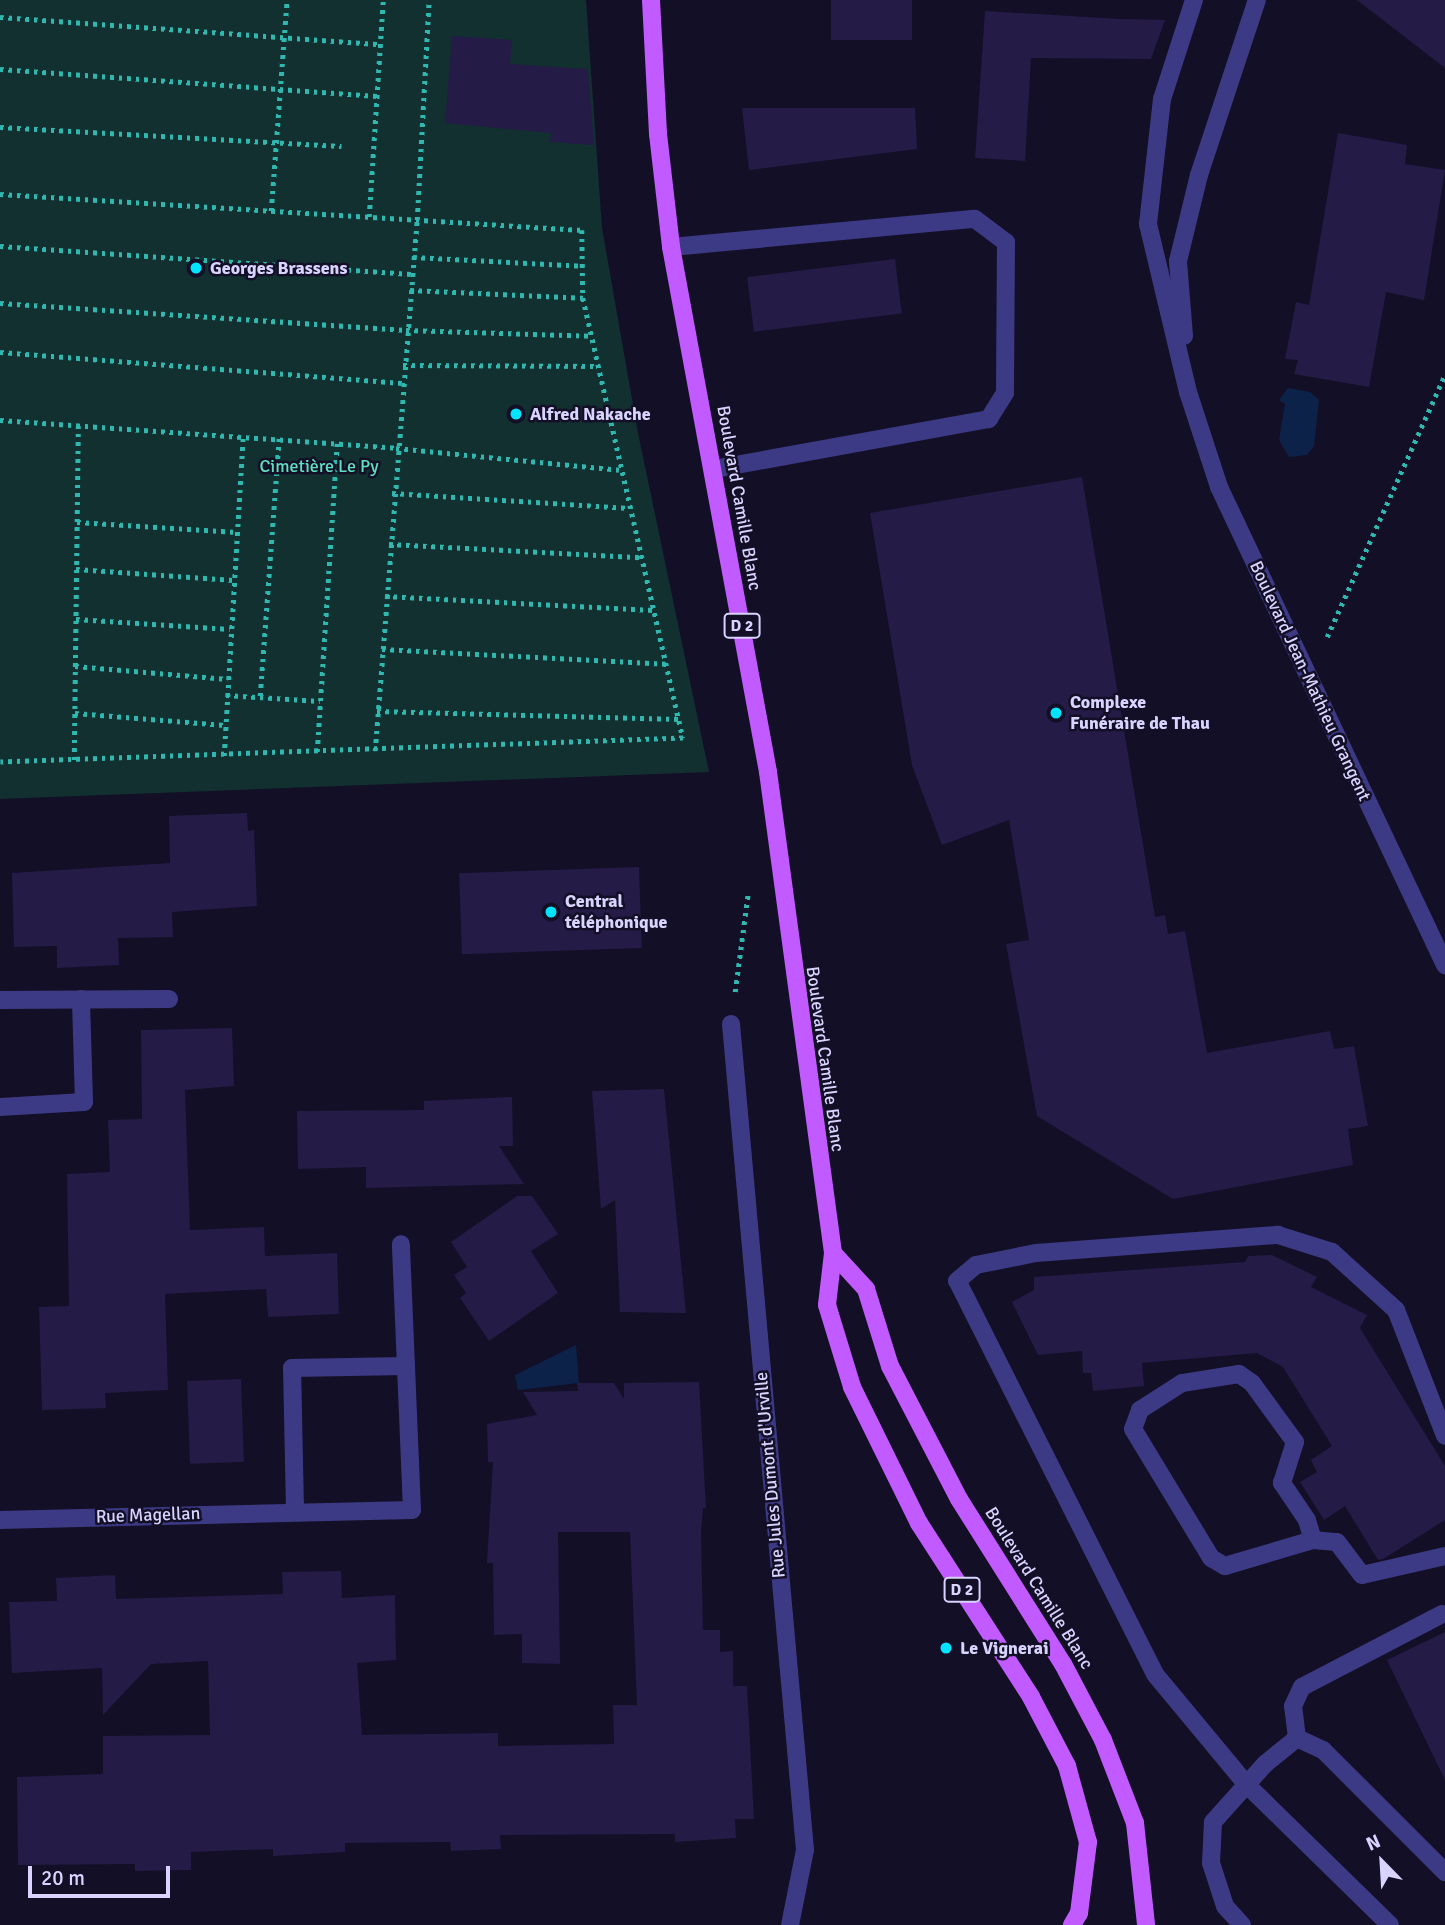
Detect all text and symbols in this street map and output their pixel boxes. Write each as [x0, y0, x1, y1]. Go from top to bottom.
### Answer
place label: Georges Brassens [210, 257, 347, 279]
marker: Georges Brassens [188, 260, 204, 276]
place label: Alfred Nakache [530, 403, 651, 425]
street label: Boulevard Camille Blanc [712, 404, 766, 592]
marker: Alfred Nakache [508, 406, 524, 422]
park label: Cimetière Le Py [259, 455, 379, 477]
street label: Boulevard Jean-Mathieu Grangent [1245, 557, 1375, 805]
road number: D 2 [723, 614, 761, 638]
place label: Complexe Funéraire de Thau [1070, 692, 1210, 734]
marker: Complexe Funéraire de Thau [1048, 705, 1064, 721]
place label: Central téléphonique [565, 891, 667, 934]
marker: Central téléphonique [543, 904, 559, 920]
street label: Boulevard Camille Blanc [801, 965, 849, 1153]
street label: Rue Jules Dumont d'Urville [750, 1371, 790, 1579]
street label: Rue Magellan [95, 1502, 201, 1528]
street label: Boulevard Camille Blanc [980, 1503, 1098, 1673]
road number: D 2 [943, 1578, 981, 1602]
place label: Le Vignerai [960, 1637, 1049, 1659]
marker: Le Vignerai [938, 1640, 954, 1656]
north arrow [1347, 1827, 1417, 1897]
text: N [1363, 1829, 1384, 1856]
scale bar [32, 1852, 173, 1896]
text: 20 m [41, 1865, 85, 1891]

